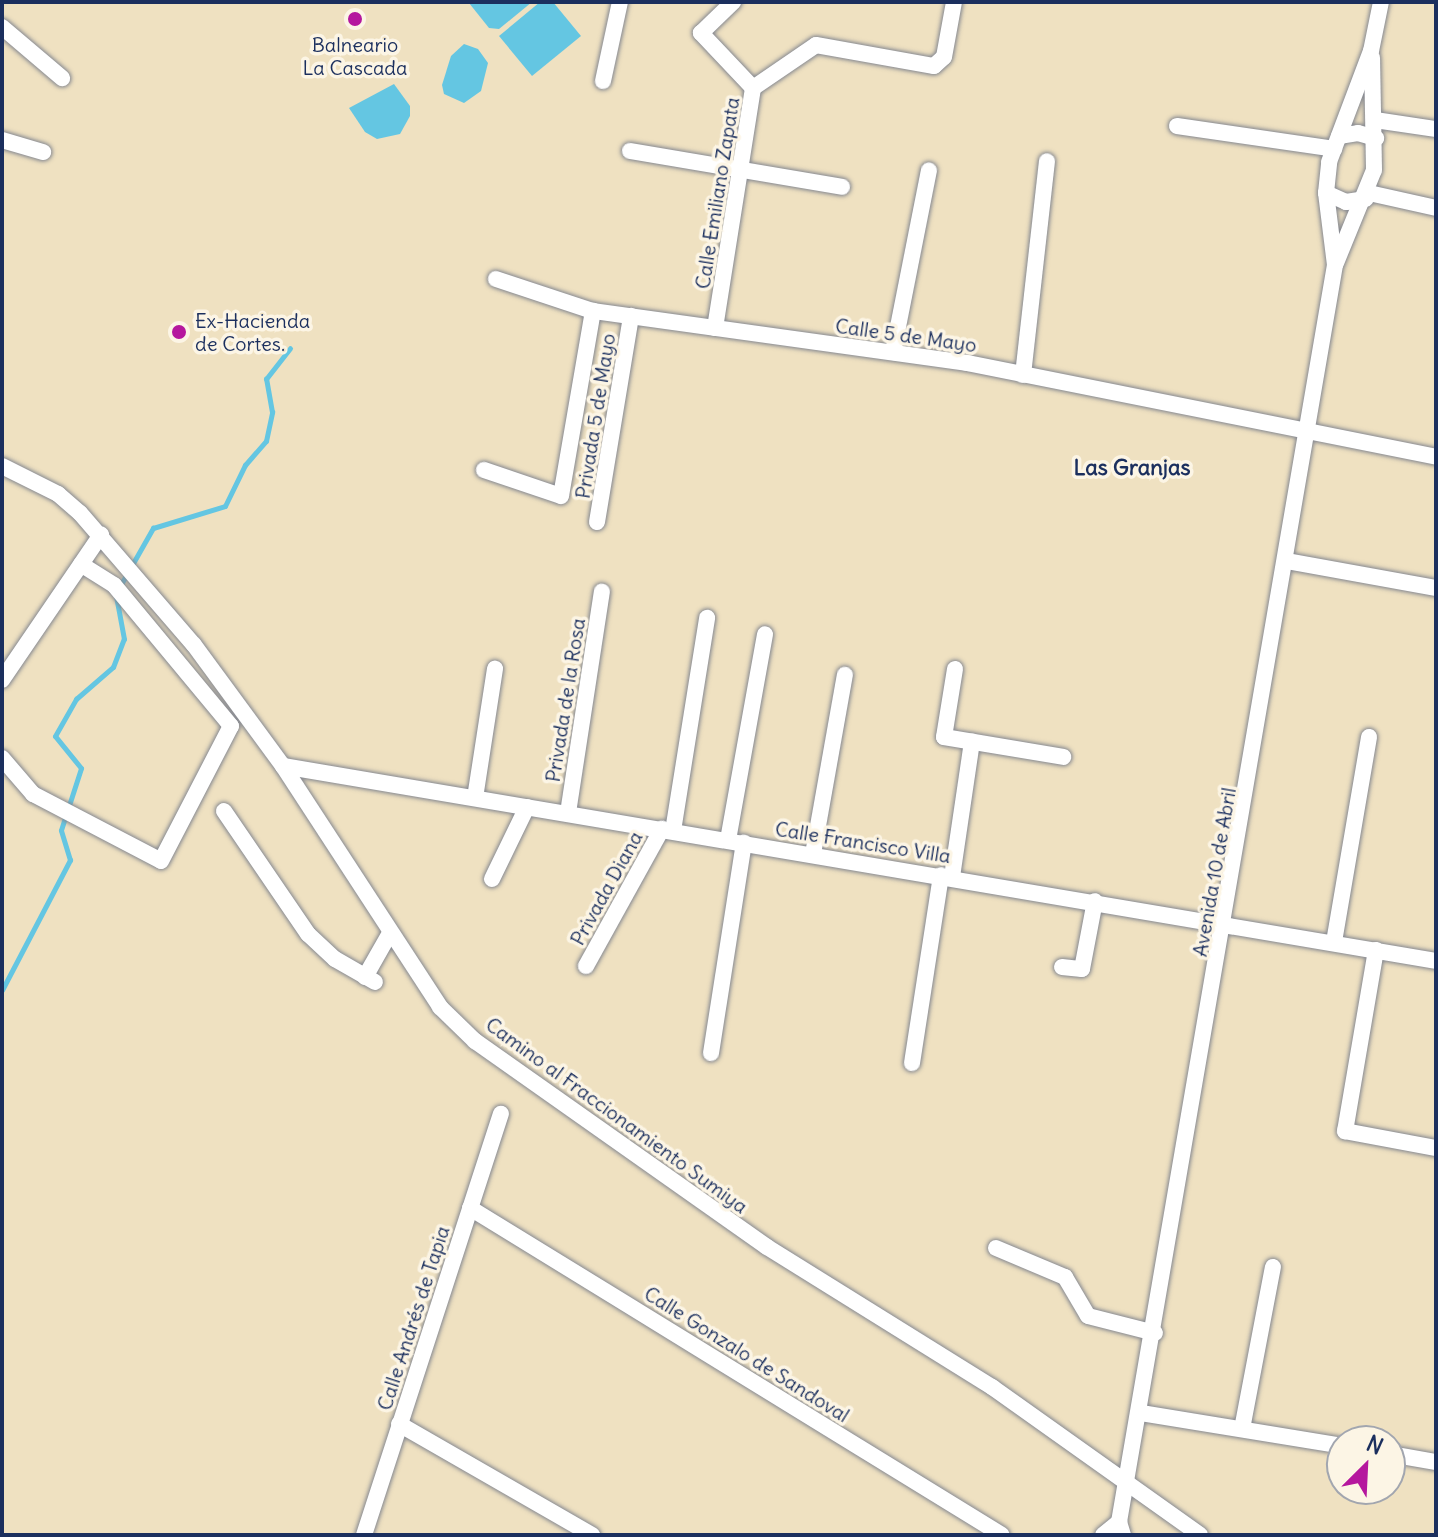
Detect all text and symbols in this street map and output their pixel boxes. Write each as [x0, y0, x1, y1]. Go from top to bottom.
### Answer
marker: Balneario La Cascada [346, 10, 364, 28]
place label: Balneario La Cascada [303, 32, 407, 79]
street label: Calle Emiliano Zapata [690, 95, 744, 291]
place label: Ex-Hacienda de Cortes. [195, 308, 310, 355]
street label: Calle 5 de Mayo [834, 313, 978, 357]
marker: Ex-Hacienda de Cortes. [170, 323, 188, 341]
street label: Privada 5 de Mayo [570, 332, 620, 500]
district label: Las Granjas [1073, 455, 1191, 481]
street label: Privada de la Rosa [540, 616, 590, 784]
street label: Avenida 10 de Abril [1187, 786, 1241, 958]
street label: Calle Francisco Villa [773, 816, 953, 868]
street label: Privada Diana [565, 827, 647, 949]
street label: Camino al Fraccionamiento Sumiya [481, 1012, 753, 1218]
street label: Calle Andrés de Tapia [372, 1223, 454, 1413]
street label: Calle Gonzalo de Sandoval [640, 1281, 854, 1427]
north arrow [1326, 1425, 1406, 1505]
text: N [1362, 1429, 1388, 1461]

